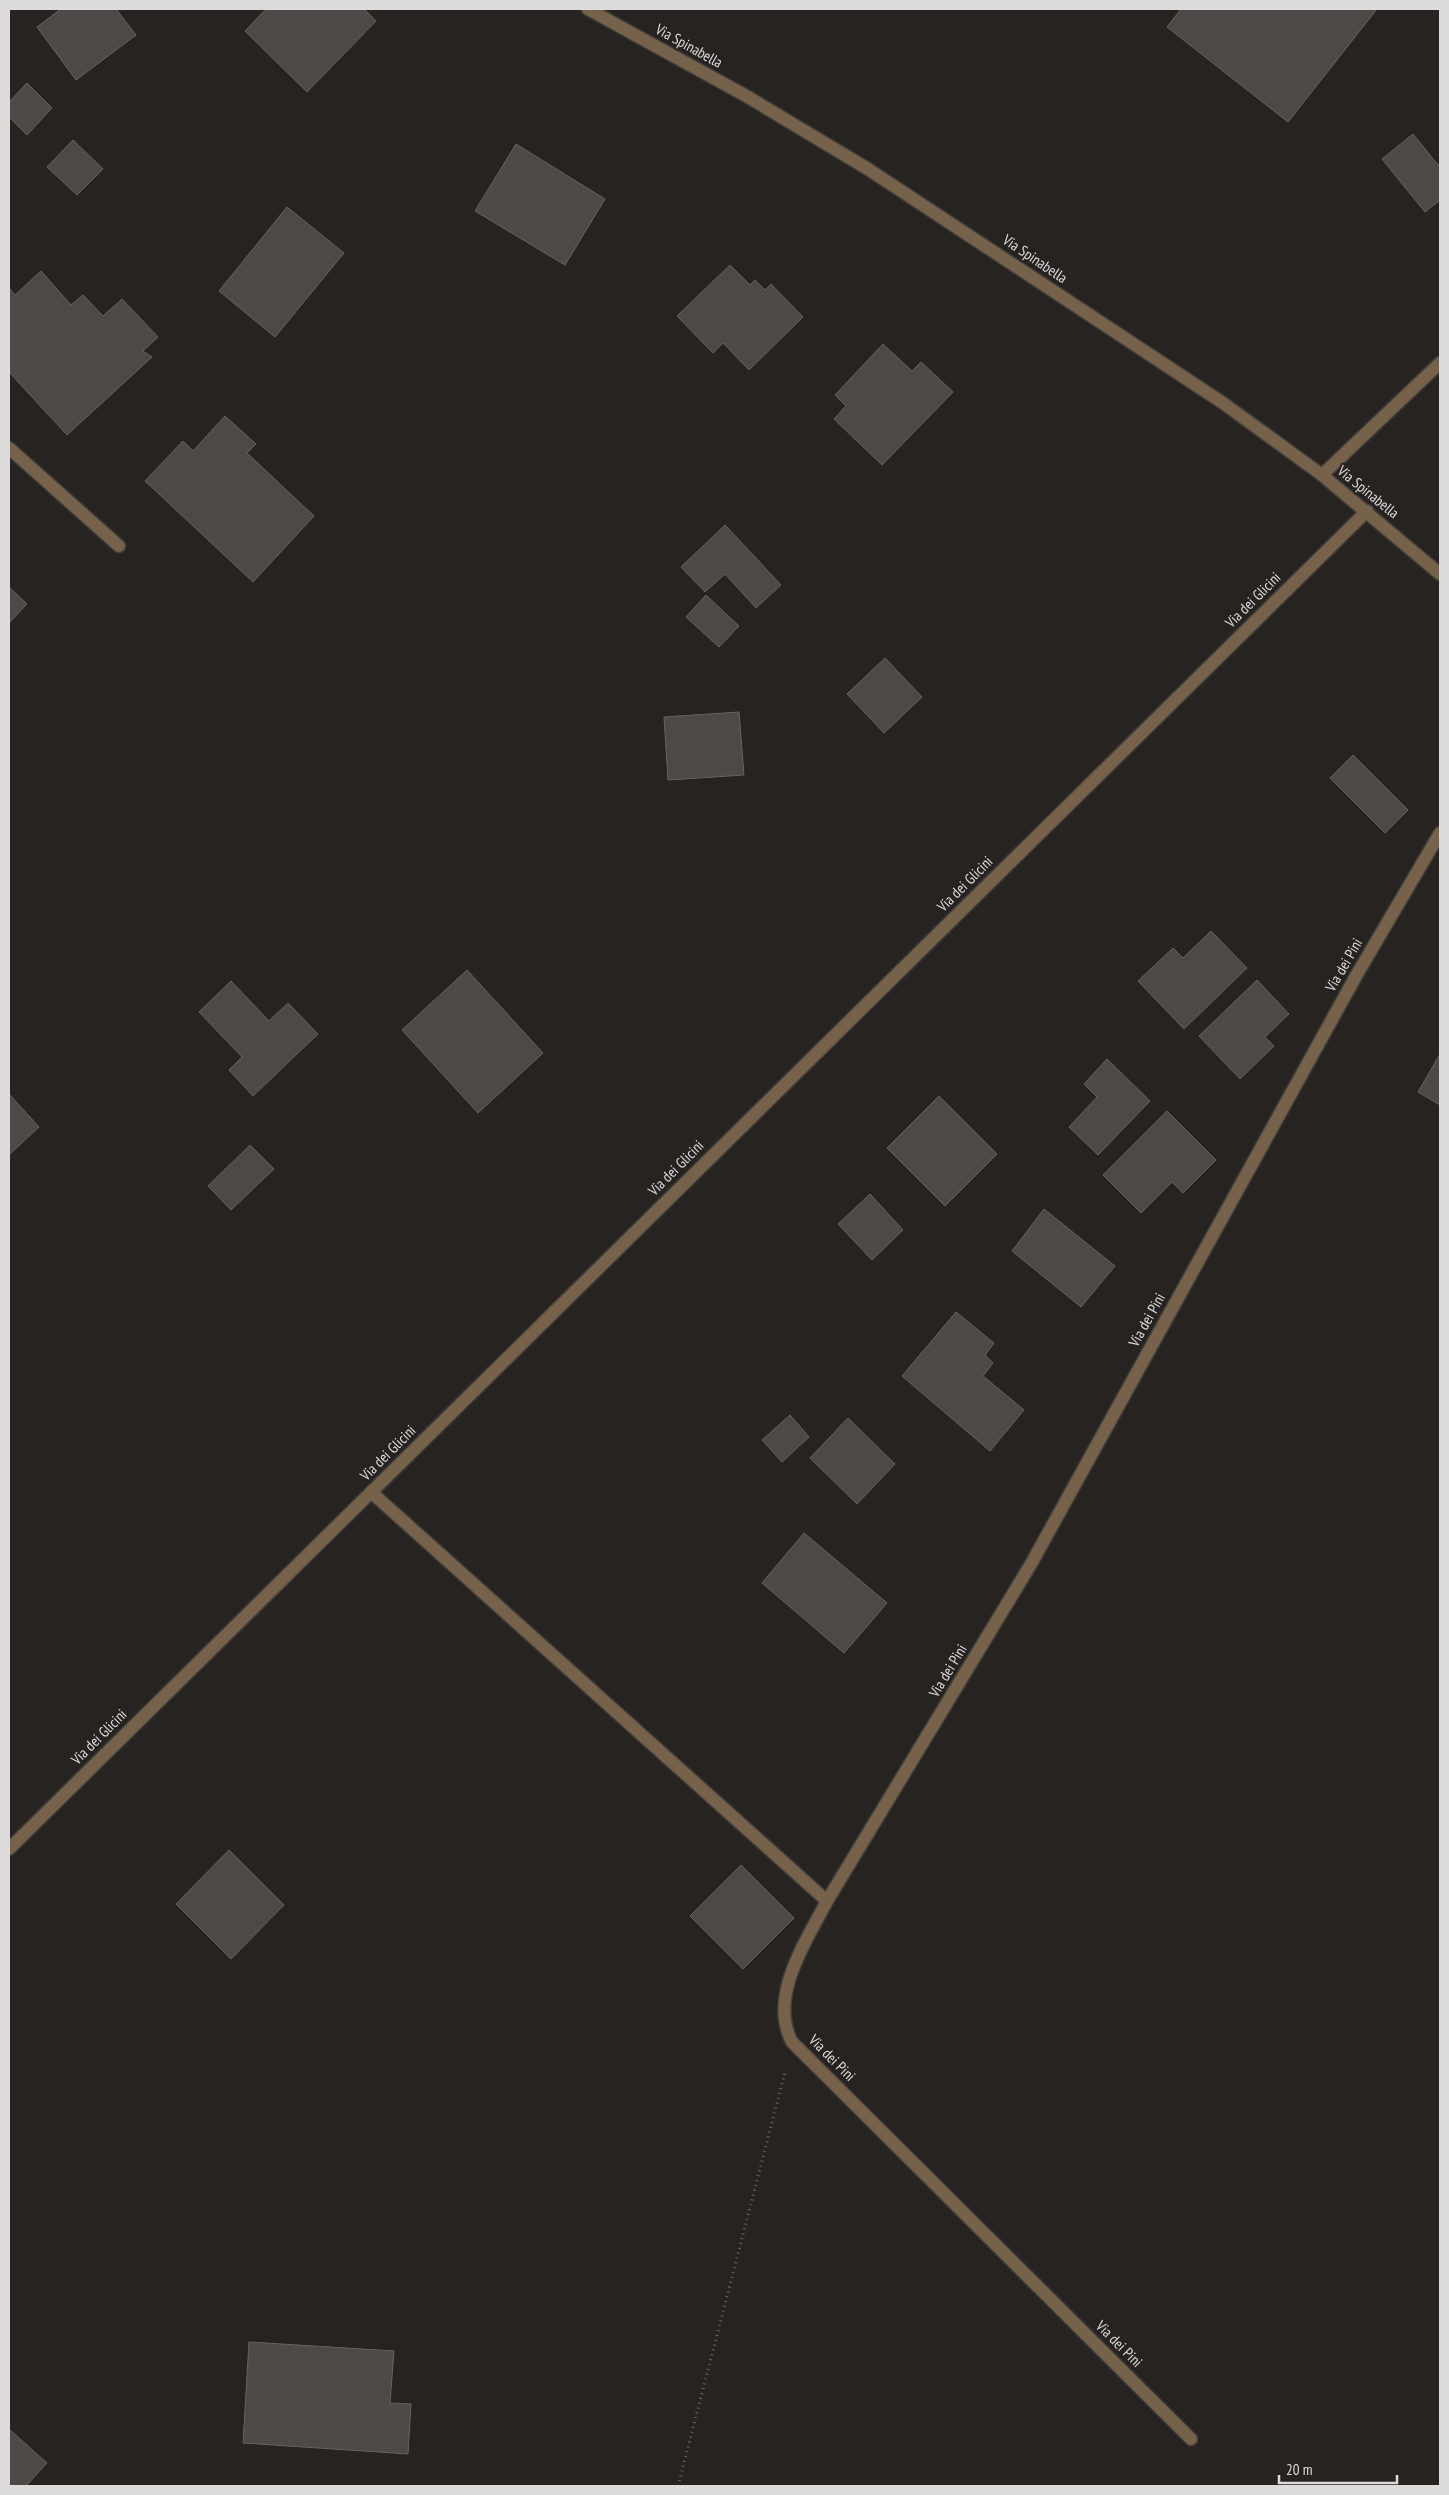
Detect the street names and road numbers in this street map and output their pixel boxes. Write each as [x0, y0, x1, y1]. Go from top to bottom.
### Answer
street label: Via Spinabella [651, 19, 726, 72]
street label: Via Spinabella [999, 229, 1071, 287]
street label: Via Spinabella [1333, 460, 1403, 522]
street label: Via dei Glicini [1220, 568, 1284, 632]
street label: Via dei Glicini [932, 852, 996, 916]
street label: Via dei Pini [1320, 935, 1366, 996]
street label: Via dei Glicini [643, 1136, 707, 1200]
street label: Via dei Pini [1124, 1290, 1169, 1351]
street label: Via dei Glicini [355, 1421, 419, 1485]
street label: Via dei Pini [924, 1641, 971, 1702]
street label: Via dei Glicini [66, 1705, 130, 1769]
street label: Via dei Pini [804, 2030, 860, 2085]
street label: Via dei Pini [1091, 2316, 1147, 2371]

